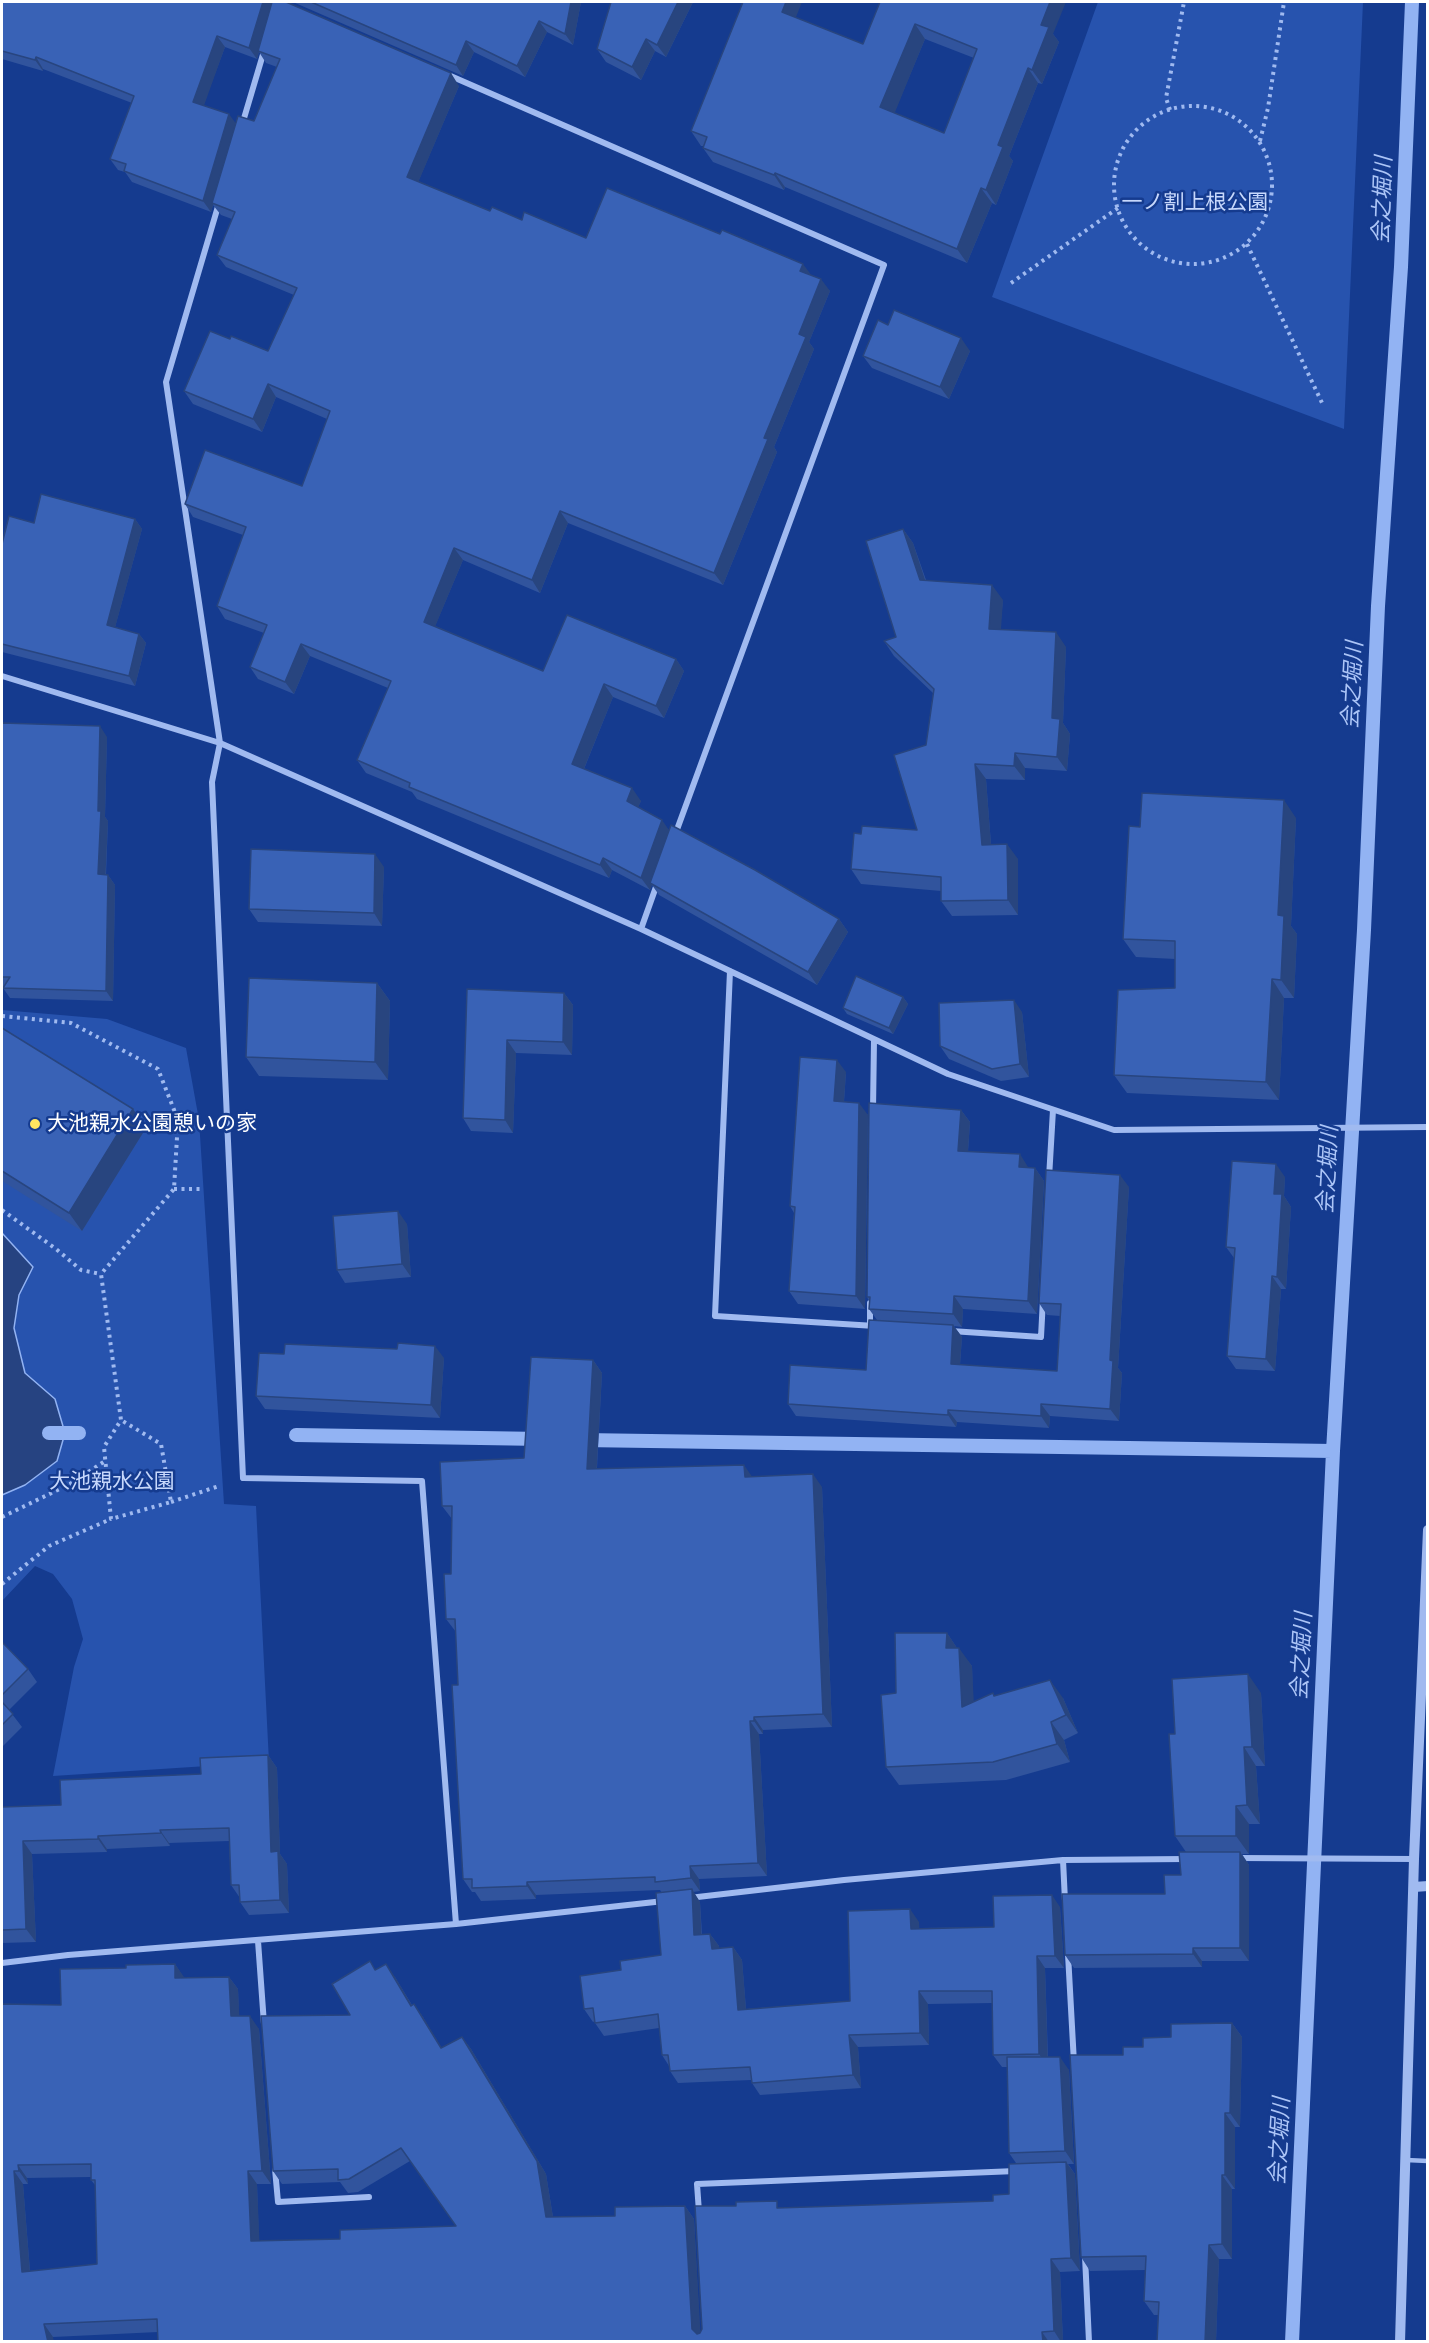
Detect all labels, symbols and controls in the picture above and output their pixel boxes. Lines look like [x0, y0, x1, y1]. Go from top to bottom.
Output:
water label: 会之堀川 [1368, 156, 1398, 244]
park label: 一ノ割上根公園 [1122, 190, 1268, 216]
water label: 会之堀川 [1338, 640, 1368, 730]
place label: 大池親水公園憩いの家 [47, 1111, 257, 1137]
marker: 大池親水公園憩いの家 [28, 1117, 42, 1131]
water label: 会之堀川 [1313, 1125, 1343, 1215]
park label: 大池親水公園 [49, 1469, 175, 1495]
water label: 会之堀川 [1287, 1611, 1317, 1701]
water label: 会之堀川 [1265, 2096, 1295, 2186]

